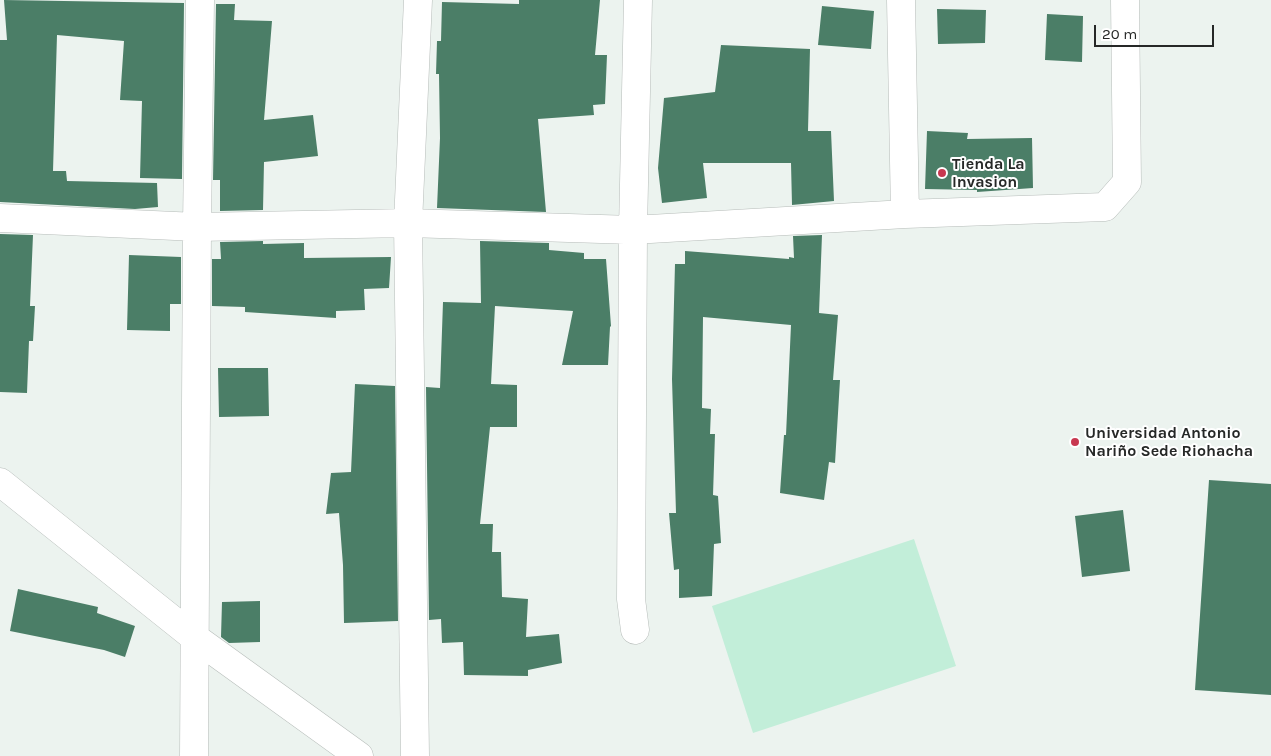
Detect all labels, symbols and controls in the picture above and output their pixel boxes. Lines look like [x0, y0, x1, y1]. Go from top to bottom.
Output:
scale bar [1096, 15, 1216, 47]
text: 20 m [1102, 25, 1137, 43]
place label: Tienda La Invasion [952, 154, 1025, 192]
marker: Tienda La Invasion [936, 167, 948, 179]
place label: Universidad Antonio Nariño Sede Riohacha [1085, 423, 1253, 461]
marker: Universidad Antonio Nariño Sede Riohacha [1069, 436, 1081, 448]

